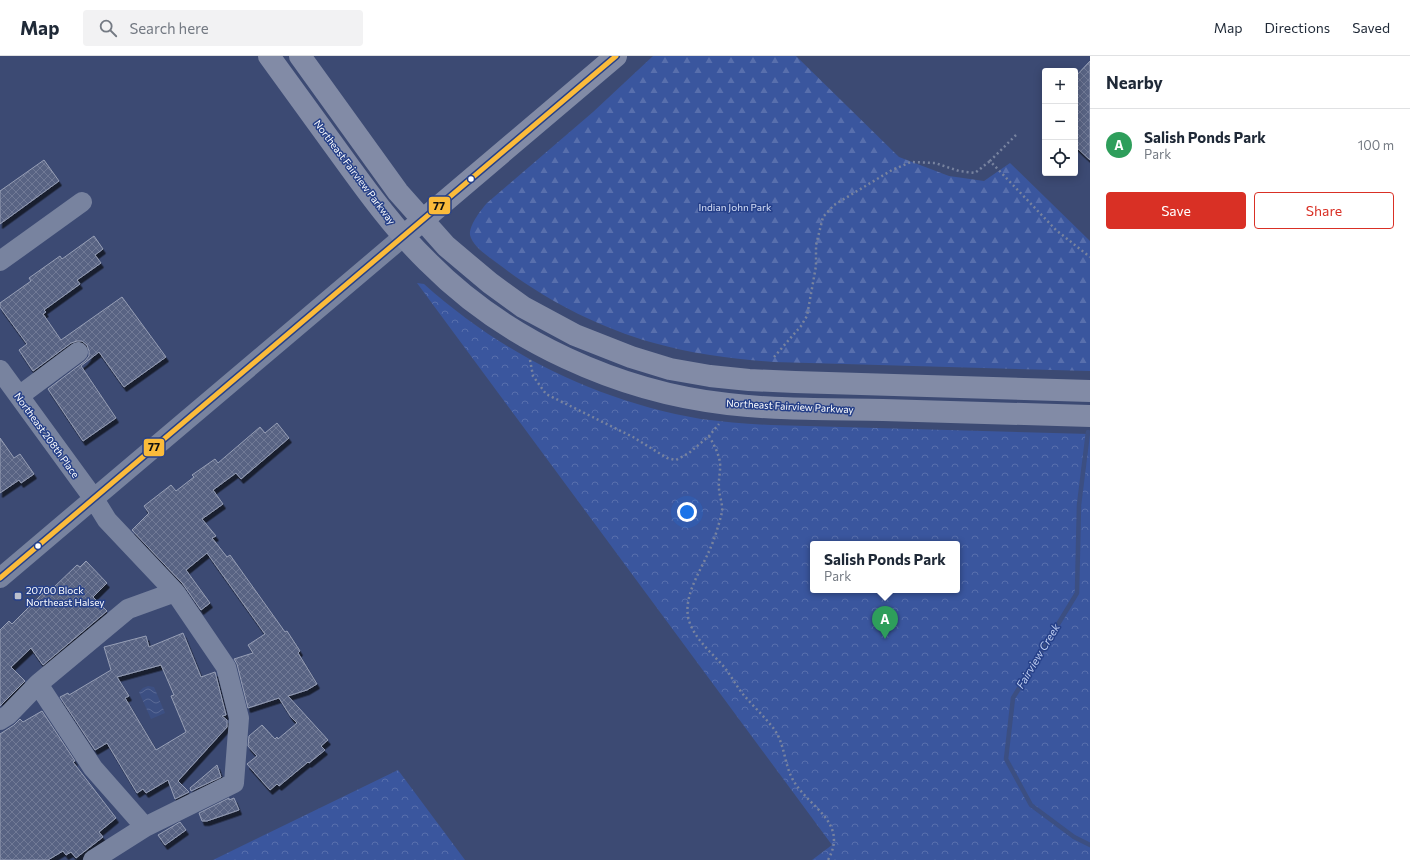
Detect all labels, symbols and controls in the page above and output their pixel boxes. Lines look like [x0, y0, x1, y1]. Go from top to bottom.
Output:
search box [83, 10, 363, 46]
text: Map [20, 16, 59, 39]
icon: search [97, 17, 119, 39]
text: Search here [129, 19, 209, 37]
text: Map [1214, 19, 1243, 36]
text: Directions [1265, 19, 1330, 36]
text: Saved [1352, 19, 1390, 36]
map controls [1042, 68, 1078, 176]
button: + [1042, 68, 1078, 104]
text: Nearby [1106, 72, 1163, 93]
button: − [1042, 104, 1078, 140]
street label: Northeast Fairview Parkway [312, 117, 398, 227]
text: Salish Ponds Park [1144, 128, 1266, 146]
text: A [1114, 137, 1124, 153]
text: 100 m [1358, 137, 1394, 153]
button: locate [1042, 140, 1078, 176]
text: Park [1144, 146, 1171, 162]
unlabelled marker [466, 174, 476, 184]
button: Save [1106, 192, 1246, 229]
button: Share [1254, 192, 1394, 229]
line badge: 77 [428, 196, 451, 215]
text: 77 [433, 199, 445, 212]
park label: Indian John Park [699, 201, 772, 213]
street label: Northeast 208th Place [12, 390, 82, 480]
street label: Northeast Fairview Parkway [726, 397, 854, 415]
line badge: 77 [143, 438, 165, 457]
text: 77 [148, 440, 160, 453]
your location [677, 502, 697, 522]
unlabelled marker [33, 541, 43, 551]
popup [810, 541, 960, 593]
text: Salish Ponds Park [824, 550, 946, 568]
text: Park [824, 568, 851, 584]
place label: 20700 Block Northeast Halsey [26, 584, 105, 608]
marker: 20700 Block Northeast Halsey [13, 591, 23, 601]
pin: A [872, 606, 898, 639]
water label: Fairview Creek [1013, 620, 1063, 691]

